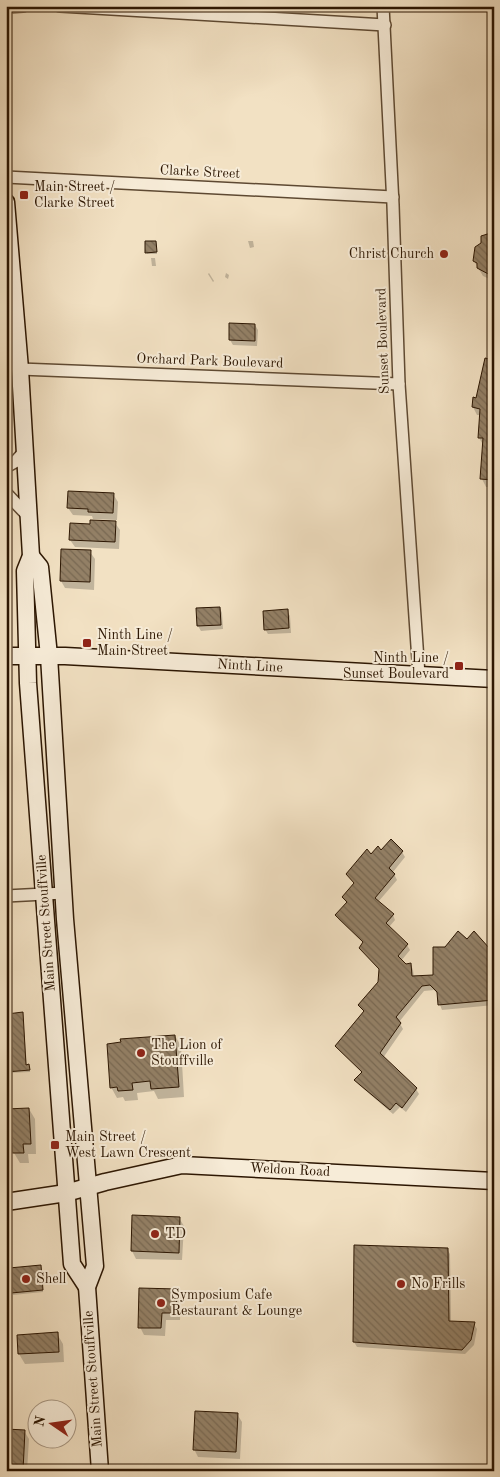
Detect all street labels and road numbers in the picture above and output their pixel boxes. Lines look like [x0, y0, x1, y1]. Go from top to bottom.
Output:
street label: Clarke Street [159, 163, 241, 181]
street label: Sunset Boulevard [374, 288, 392, 394]
street label: Orchard Park Boulevard [136, 351, 284, 371]
street label: Ninth Line [217, 657, 283, 675]
street label: Main Street Stouffville [34, 854, 58, 992]
street label: Weldon Road [249, 1161, 331, 1179]
street label: Main Street Stouffville [81, 1310, 105, 1448]

